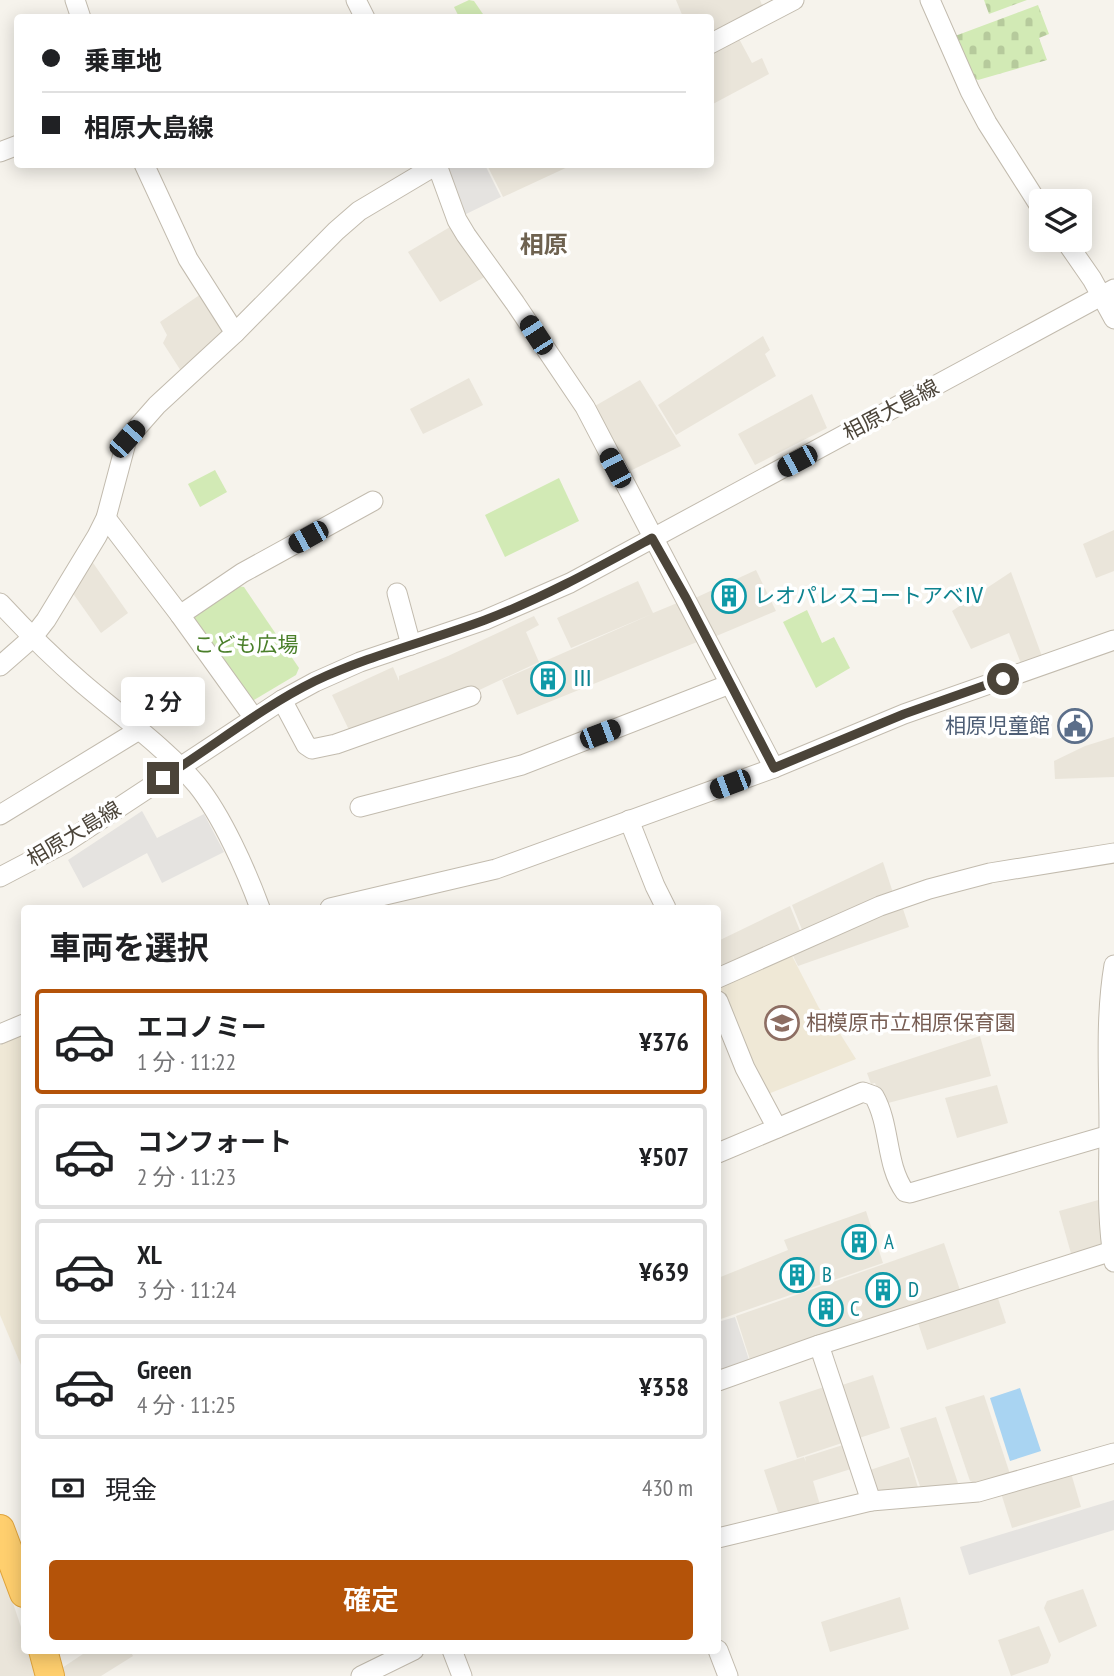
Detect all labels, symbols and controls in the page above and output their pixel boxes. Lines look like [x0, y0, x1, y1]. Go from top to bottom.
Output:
text: 乗車地 [84, 44, 162, 77]
text: 相原大島線 [84, 111, 214, 144]
map controls [1029, 189, 1092, 252]
button: layers [1029, 189, 1092, 252]
district label: 相原 [520, 229, 568, 260]
car [516, 312, 557, 358]
street label: 相原大島線 [838, 373, 943, 446]
car [106, 416, 149, 462]
car [774, 442, 821, 480]
car [596, 445, 635, 491]
car [285, 518, 332, 556]
building icon: レオパレスコートアベⅣ [710, 577, 748, 615]
place label: レオパレスコートアベⅣ [754, 582, 985, 609]
park label: こども広場 [194, 631, 299, 658]
building icon: Ⅲ [529, 660, 567, 698]
route start [987, 663, 1019, 695]
place label: Ⅲ [572, 665, 593, 692]
callout: 2 分 [121, 676, 205, 726]
text: 2 分 [144, 687, 182, 716]
public building icon: 相原児童館 [1056, 707, 1094, 745]
place label: 相原児童館 [945, 712, 1050, 739]
car [577, 717, 624, 751]
route end [147, 762, 179, 794]
car [707, 767, 754, 801]
street label: 相原大島線 [22, 795, 126, 872]
text: 車両を選択 [49, 926, 209, 968]
school or university icon: 相模原市立相原保育園 [763, 1004, 801, 1042]
place label: 相模原市立相原保育園 [806, 1009, 1016, 1036]
icon: car [53, 1010, 116, 1073]
text: エコノミー [137, 1010, 267, 1043]
text: ¥376 [639, 1025, 689, 1058]
text: 1 分 · 11:22 [137, 1047, 236, 1076]
icon: car [53, 1125, 116, 1188]
text: コンフォート [137, 1125, 292, 1158]
text: ¥507 [639, 1140, 689, 1173]
text: 2 分 · 11:23 [137, 1162, 236, 1191]
building icon: A [840, 1223, 878, 1261]
place label: A [884, 1228, 894, 1255]
text: XL [137, 1238, 162, 1271]
icon: car [53, 1240, 116, 1303]
text: ¥639 [639, 1255, 689, 1288]
building icon: B [778, 1256, 816, 1294]
place label: B [822, 1261, 832, 1288]
building icon: D [864, 1271, 902, 1309]
text: 3 分 · 11:24 [137, 1275, 236, 1304]
place label: D [908, 1276, 919, 1303]
building icon: C [807, 1290, 845, 1328]
place label: C [850, 1295, 860, 1322]
text: Green [137, 1353, 192, 1386]
icon: car [53, 1355, 116, 1418]
text: ¥358 [639, 1370, 689, 1403]
text: 4 分 · 11:25 [137, 1390, 236, 1419]
icon: cash [49, 1469, 87, 1507]
text: 現金 [105, 1473, 157, 1506]
text: 430 m [642, 1473, 693, 1502]
button: 確定 [49, 1560, 693, 1640]

